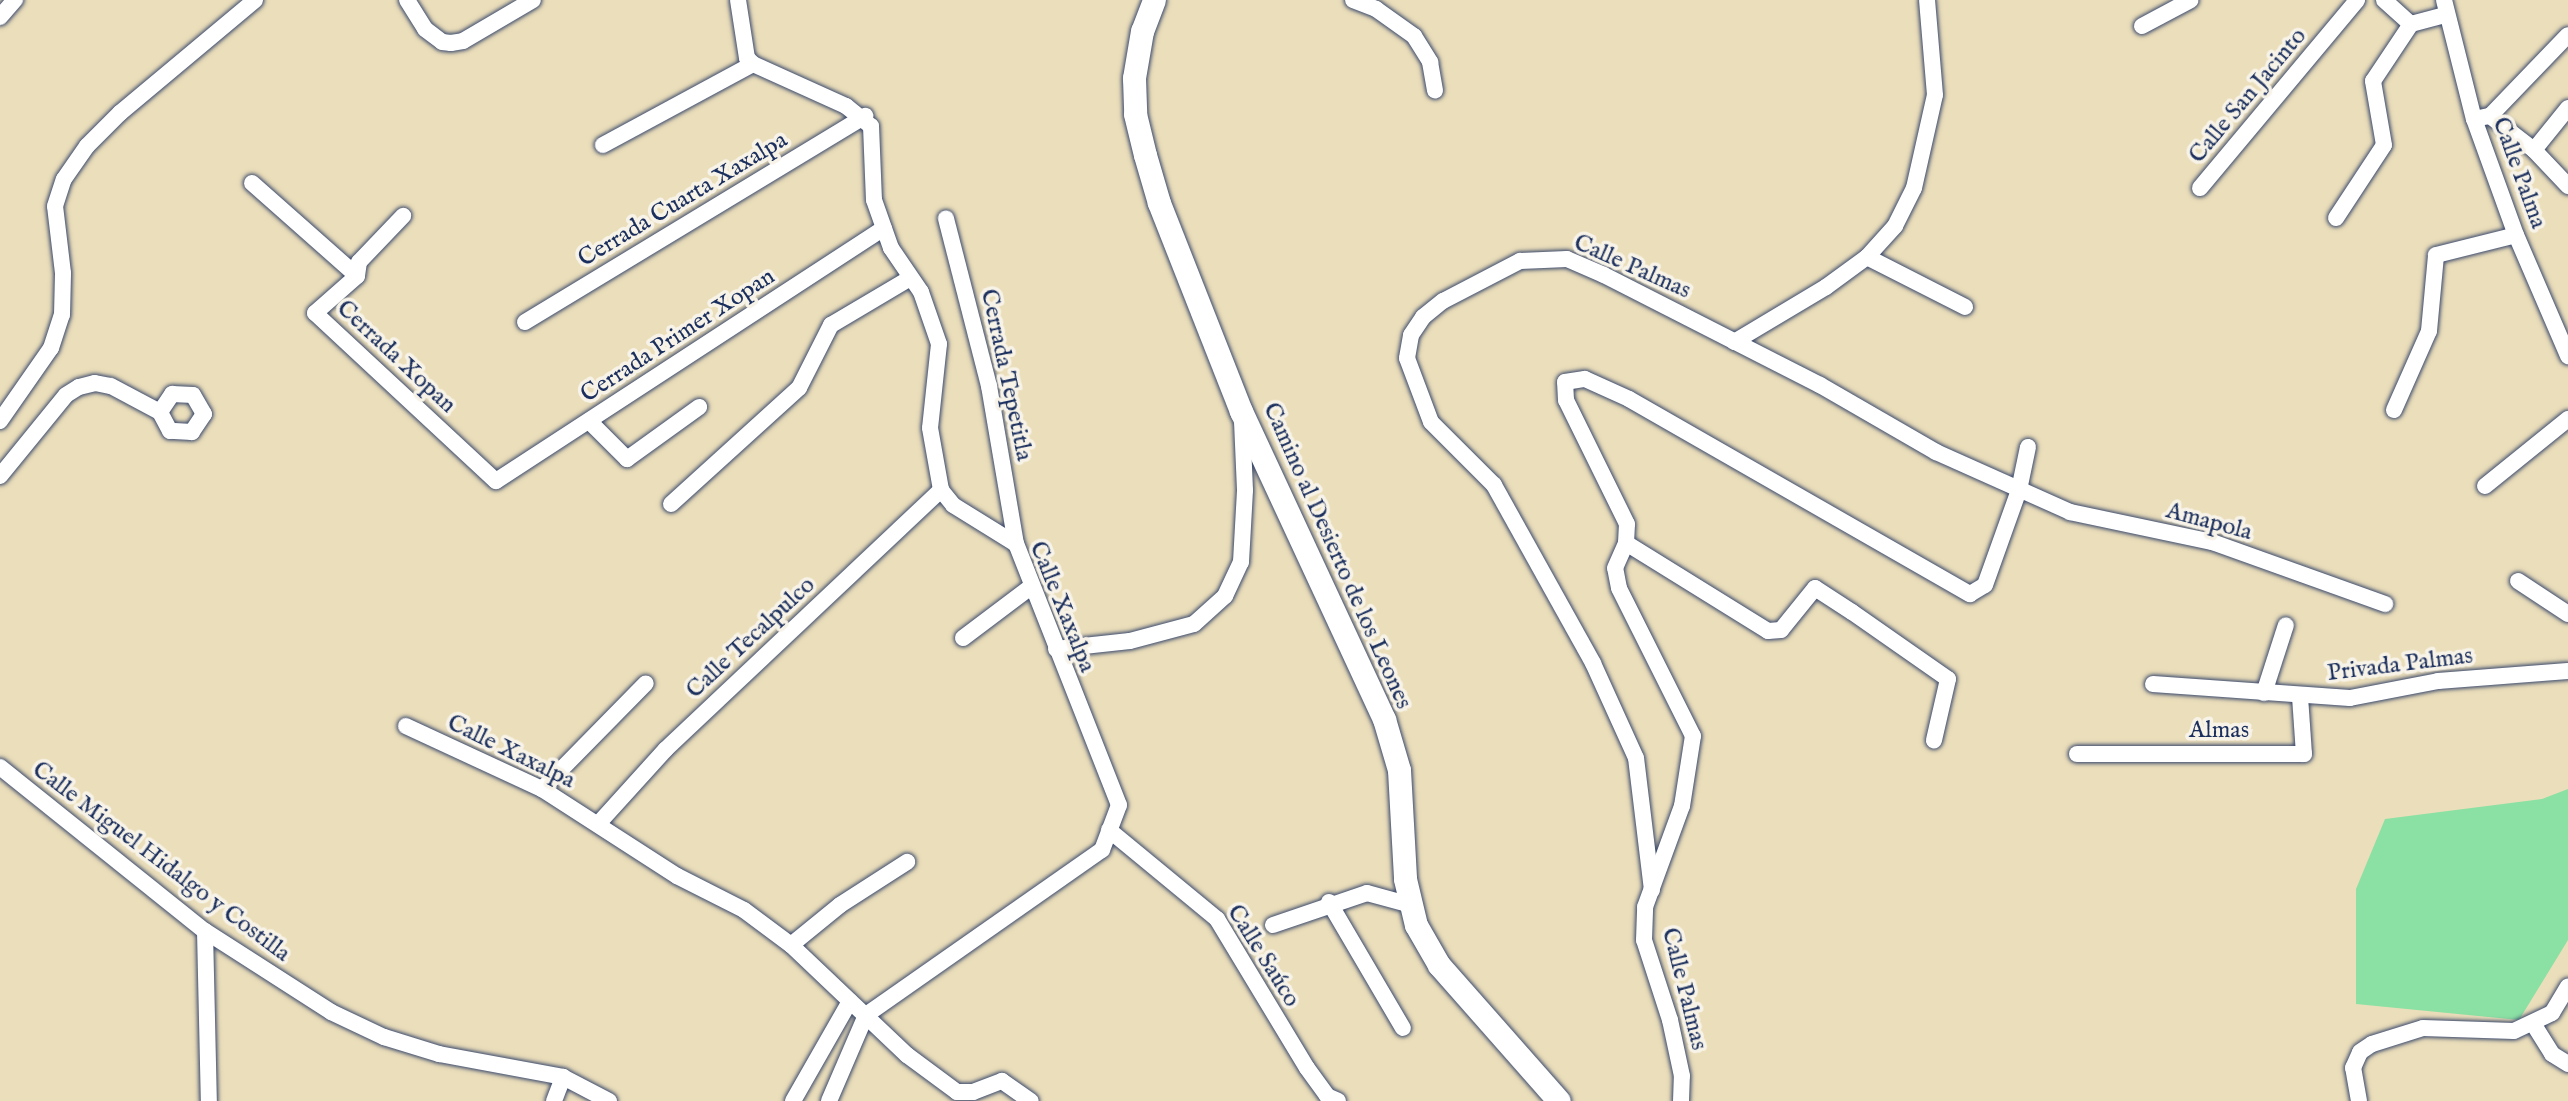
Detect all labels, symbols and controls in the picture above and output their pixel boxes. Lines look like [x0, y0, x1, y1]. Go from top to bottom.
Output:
street label: Calle San Jacinto [2183, 23, 2313, 169]
street label: Calle Palma [2486, 113, 2552, 233]
street label: Cerrada Cuarta Xaxalpa [573, 126, 793, 274]
street label: Calle Palmas [1569, 228, 1695, 306]
street label: Cerrada Primer Xopan [576, 263, 780, 409]
street label: Cerrada Tepetitla [974, 287, 1038, 463]
street label: Cerrada Xopan [330, 294, 462, 420]
street label: Camino al Desierto de los Leones [1256, 398, 1418, 714]
street label: Amapola [2163, 497, 2255, 547]
street label: Calle Xaxalpa [1023, 537, 1101, 677]
street label: Calle Tecalpulco [681, 571, 821, 705]
street label: Privada Palmas [2326, 642, 2474, 688]
street label: Calle Xaxalpa [442, 709, 580, 795]
street label: Almas [2189, 717, 2249, 745]
street label: Calle Miguel Hidalgo y Costilla [26, 756, 296, 968]
street label: Calle Saúco [1220, 900, 1306, 1012]
street label: Calle Palmas [1655, 925, 1713, 1053]

